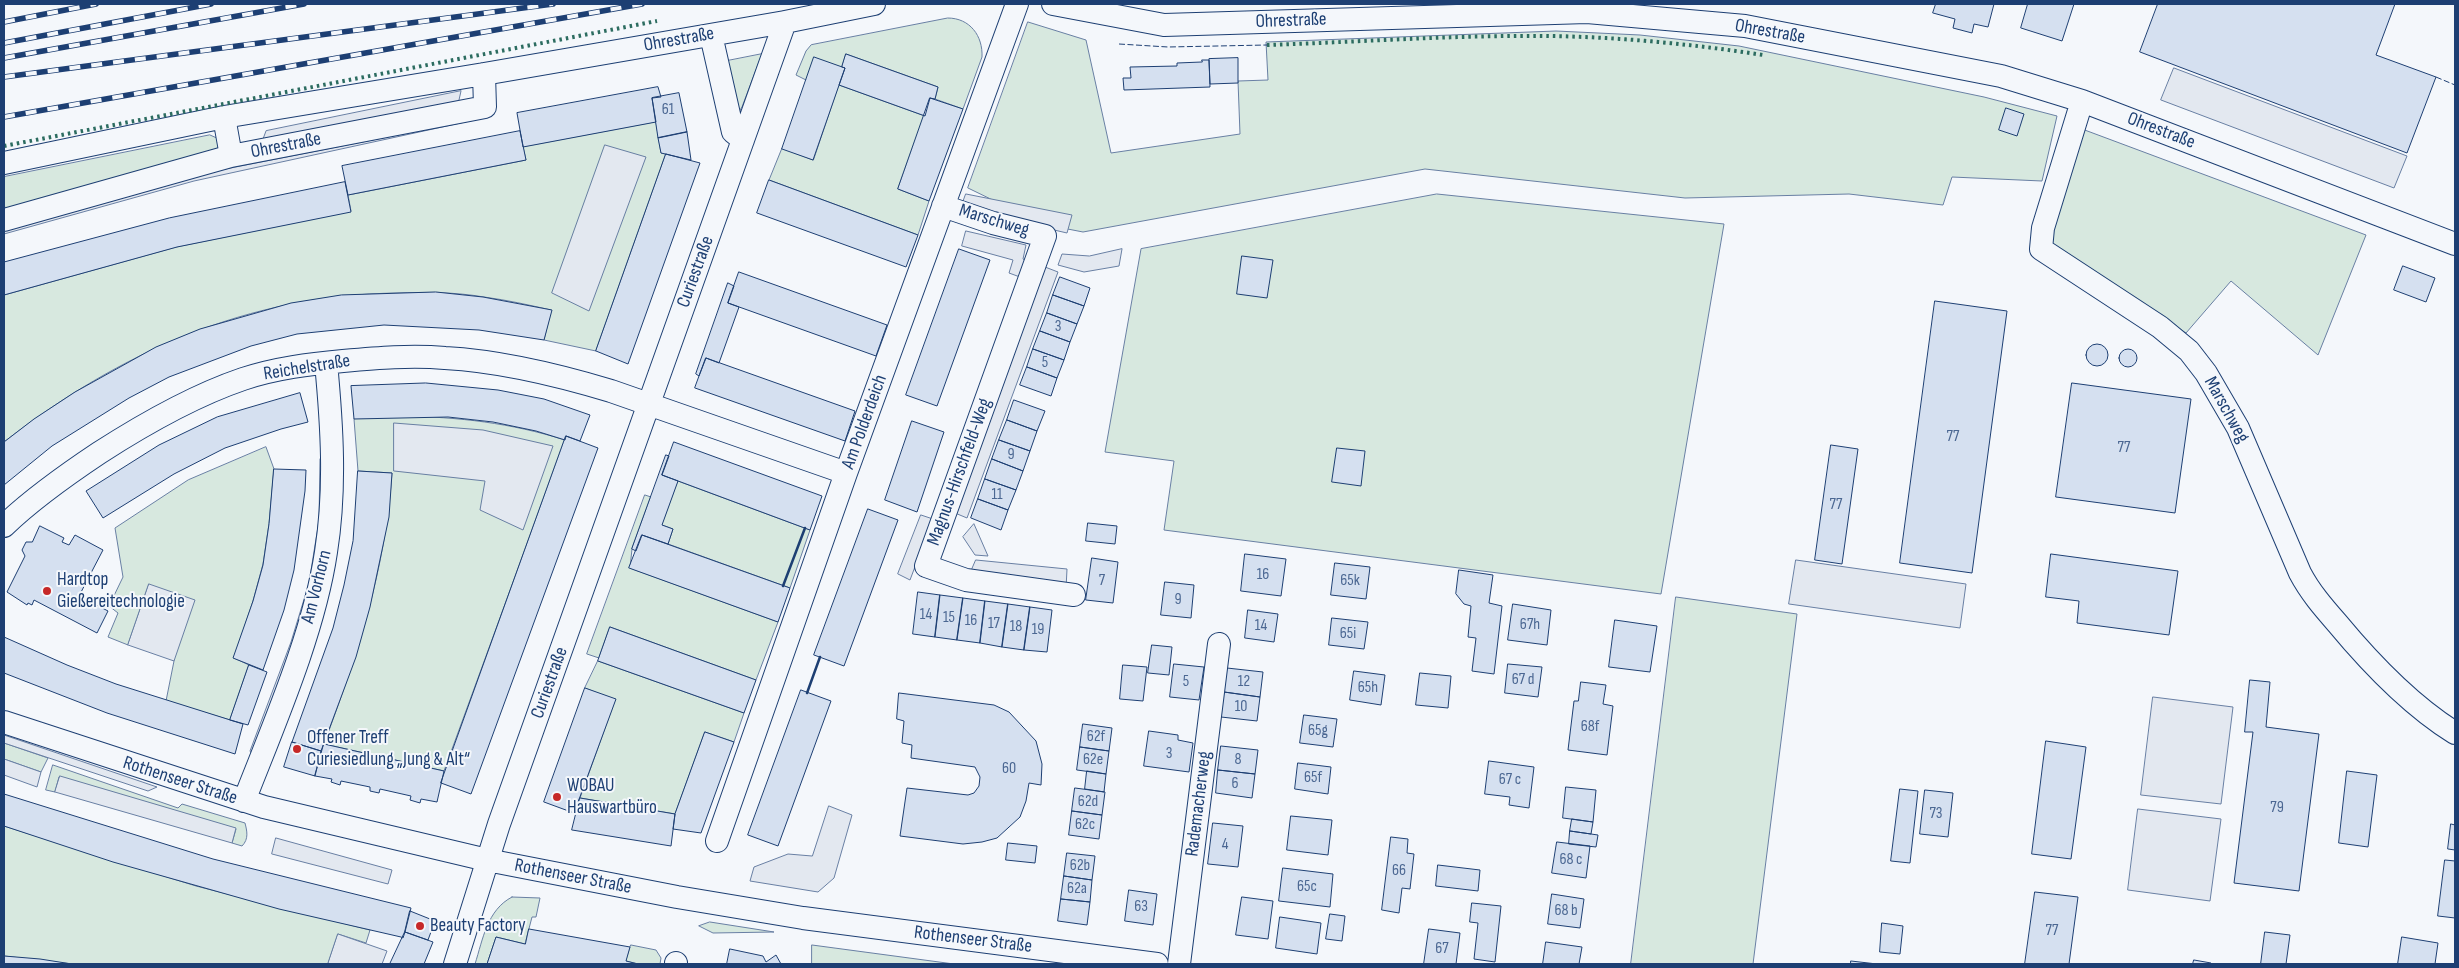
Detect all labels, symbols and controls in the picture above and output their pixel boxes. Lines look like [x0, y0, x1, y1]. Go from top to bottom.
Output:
street label: Ohrestraße [1255, 8, 1327, 34]
street label: Ohrestraße [1733, 15, 1807, 49]
street label: Ohrestraße [642, 23, 716, 57]
house number: 61 [662, 100, 674, 120]
street label: Ohrestraße [2124, 108, 2198, 154]
street label: Ohrestraße [249, 128, 323, 164]
street label: Marschweg [956, 200, 1032, 242]
street label: Curiestraße [673, 233, 719, 311]
house number: 3 [1055, 317, 1061, 337]
street label: Reichelstraße [262, 350, 352, 386]
house number: 5 [1042, 353, 1048, 373]
street label: Am Polderdeich [837, 372, 893, 472]
street label: Marschweg [2199, 373, 2253, 447]
street label: Magnus-Hirschfeld-Weg [923, 395, 997, 549]
house number: 77 [1947, 427, 1959, 447]
house number: 77 [2118, 438, 2130, 458]
house number: 9 [1007, 445, 1015, 465]
house number: 11 [991, 485, 1003, 505]
house number: 77 [1830, 495, 1842, 515]
street label: Am Vorhorn [297, 548, 337, 626]
house number: 16 [1257, 565, 1269, 585]
place label: Hardtop Gießereitechnologie [57, 569, 185, 613]
house number: 7 [1099, 571, 1105, 591]
house number: 65k [1340, 571, 1360, 591]
marker: Hardtop Gießereitechnologie [41, 585, 53, 597]
house number: 9 [1174, 590, 1182, 610]
house number: 14 [920, 605, 932, 625]
house number: 15 [943, 608, 955, 628]
house number: 16 [965, 611, 977, 631]
house number: 17 [988, 614, 1000, 634]
house number: 67h [1520, 615, 1540, 635]
house number: 14 [1255, 616, 1267, 636]
house number: 18 [1010, 617, 1022, 637]
house number: 19 [1032, 620, 1044, 640]
house number: 65i [1340, 624, 1356, 644]
street label: Curiestraße [527, 644, 573, 722]
house number: 67 d [1512, 670, 1534, 690]
house number: 5 [1183, 672, 1189, 692]
house number: 12 [1238, 672, 1250, 692]
house number: 65h [1358, 678, 1378, 698]
house number: 10 [1235, 697, 1247, 717]
house number: 68f [1581, 717, 1599, 737]
house number: 65g [1308, 721, 1328, 741]
place label: Offener Treff Curiesiedlung „Jung & Alt“ [307, 727, 470, 771]
house number: 62f [1087, 727, 1105, 747]
marker: Offener Treff Curiesiedlung „Jung & Alt“ [291, 743, 303, 755]
house number: 3 [1166, 744, 1172, 764]
house number: 62e [1083, 750, 1103, 770]
street label: Rademacherweg [1181, 750, 1217, 858]
house number: 8 [1234, 750, 1242, 770]
street label: Rothenseer Straße [120, 752, 240, 810]
house number: 60 [1002, 759, 1016, 779]
house number: 65f [1304, 768, 1322, 788]
house number: 67 c [1499, 770, 1521, 790]
house number: 6 [1231, 774, 1239, 794]
place label: WOBAU Hauswartbüro [567, 775, 657, 819]
marker: WOBAU Hauswartbüro [551, 791, 563, 803]
house number: 62d [1078, 792, 1098, 812]
house number: 79 [2270, 798, 2284, 818]
house number: 73 [1929, 804, 1943, 824]
house number: 62c [1075, 815, 1095, 835]
house number: 4 [1222, 835, 1228, 855]
house number: 68 c [1560, 850, 1582, 870]
street label: Rothenseer Straße [513, 854, 633, 900]
house number: 62b [1070, 856, 1090, 876]
house number: 66 [1392, 861, 1406, 881]
house number: 65c [1297, 877, 1317, 897]
house number: 62a [1067, 879, 1087, 899]
house number: 63 [1134, 897, 1148, 917]
house number: 68 b [1554, 901, 1578, 921]
place label: Beauty Factory [430, 915, 526, 937]
marker: Beauty Factory [414, 920, 426, 932]
street label: Rothenseer Straße [913, 921, 1033, 959]
house number: 77 [2046, 921, 2058, 941]
house number: 67 [1435, 939, 1449, 959]

